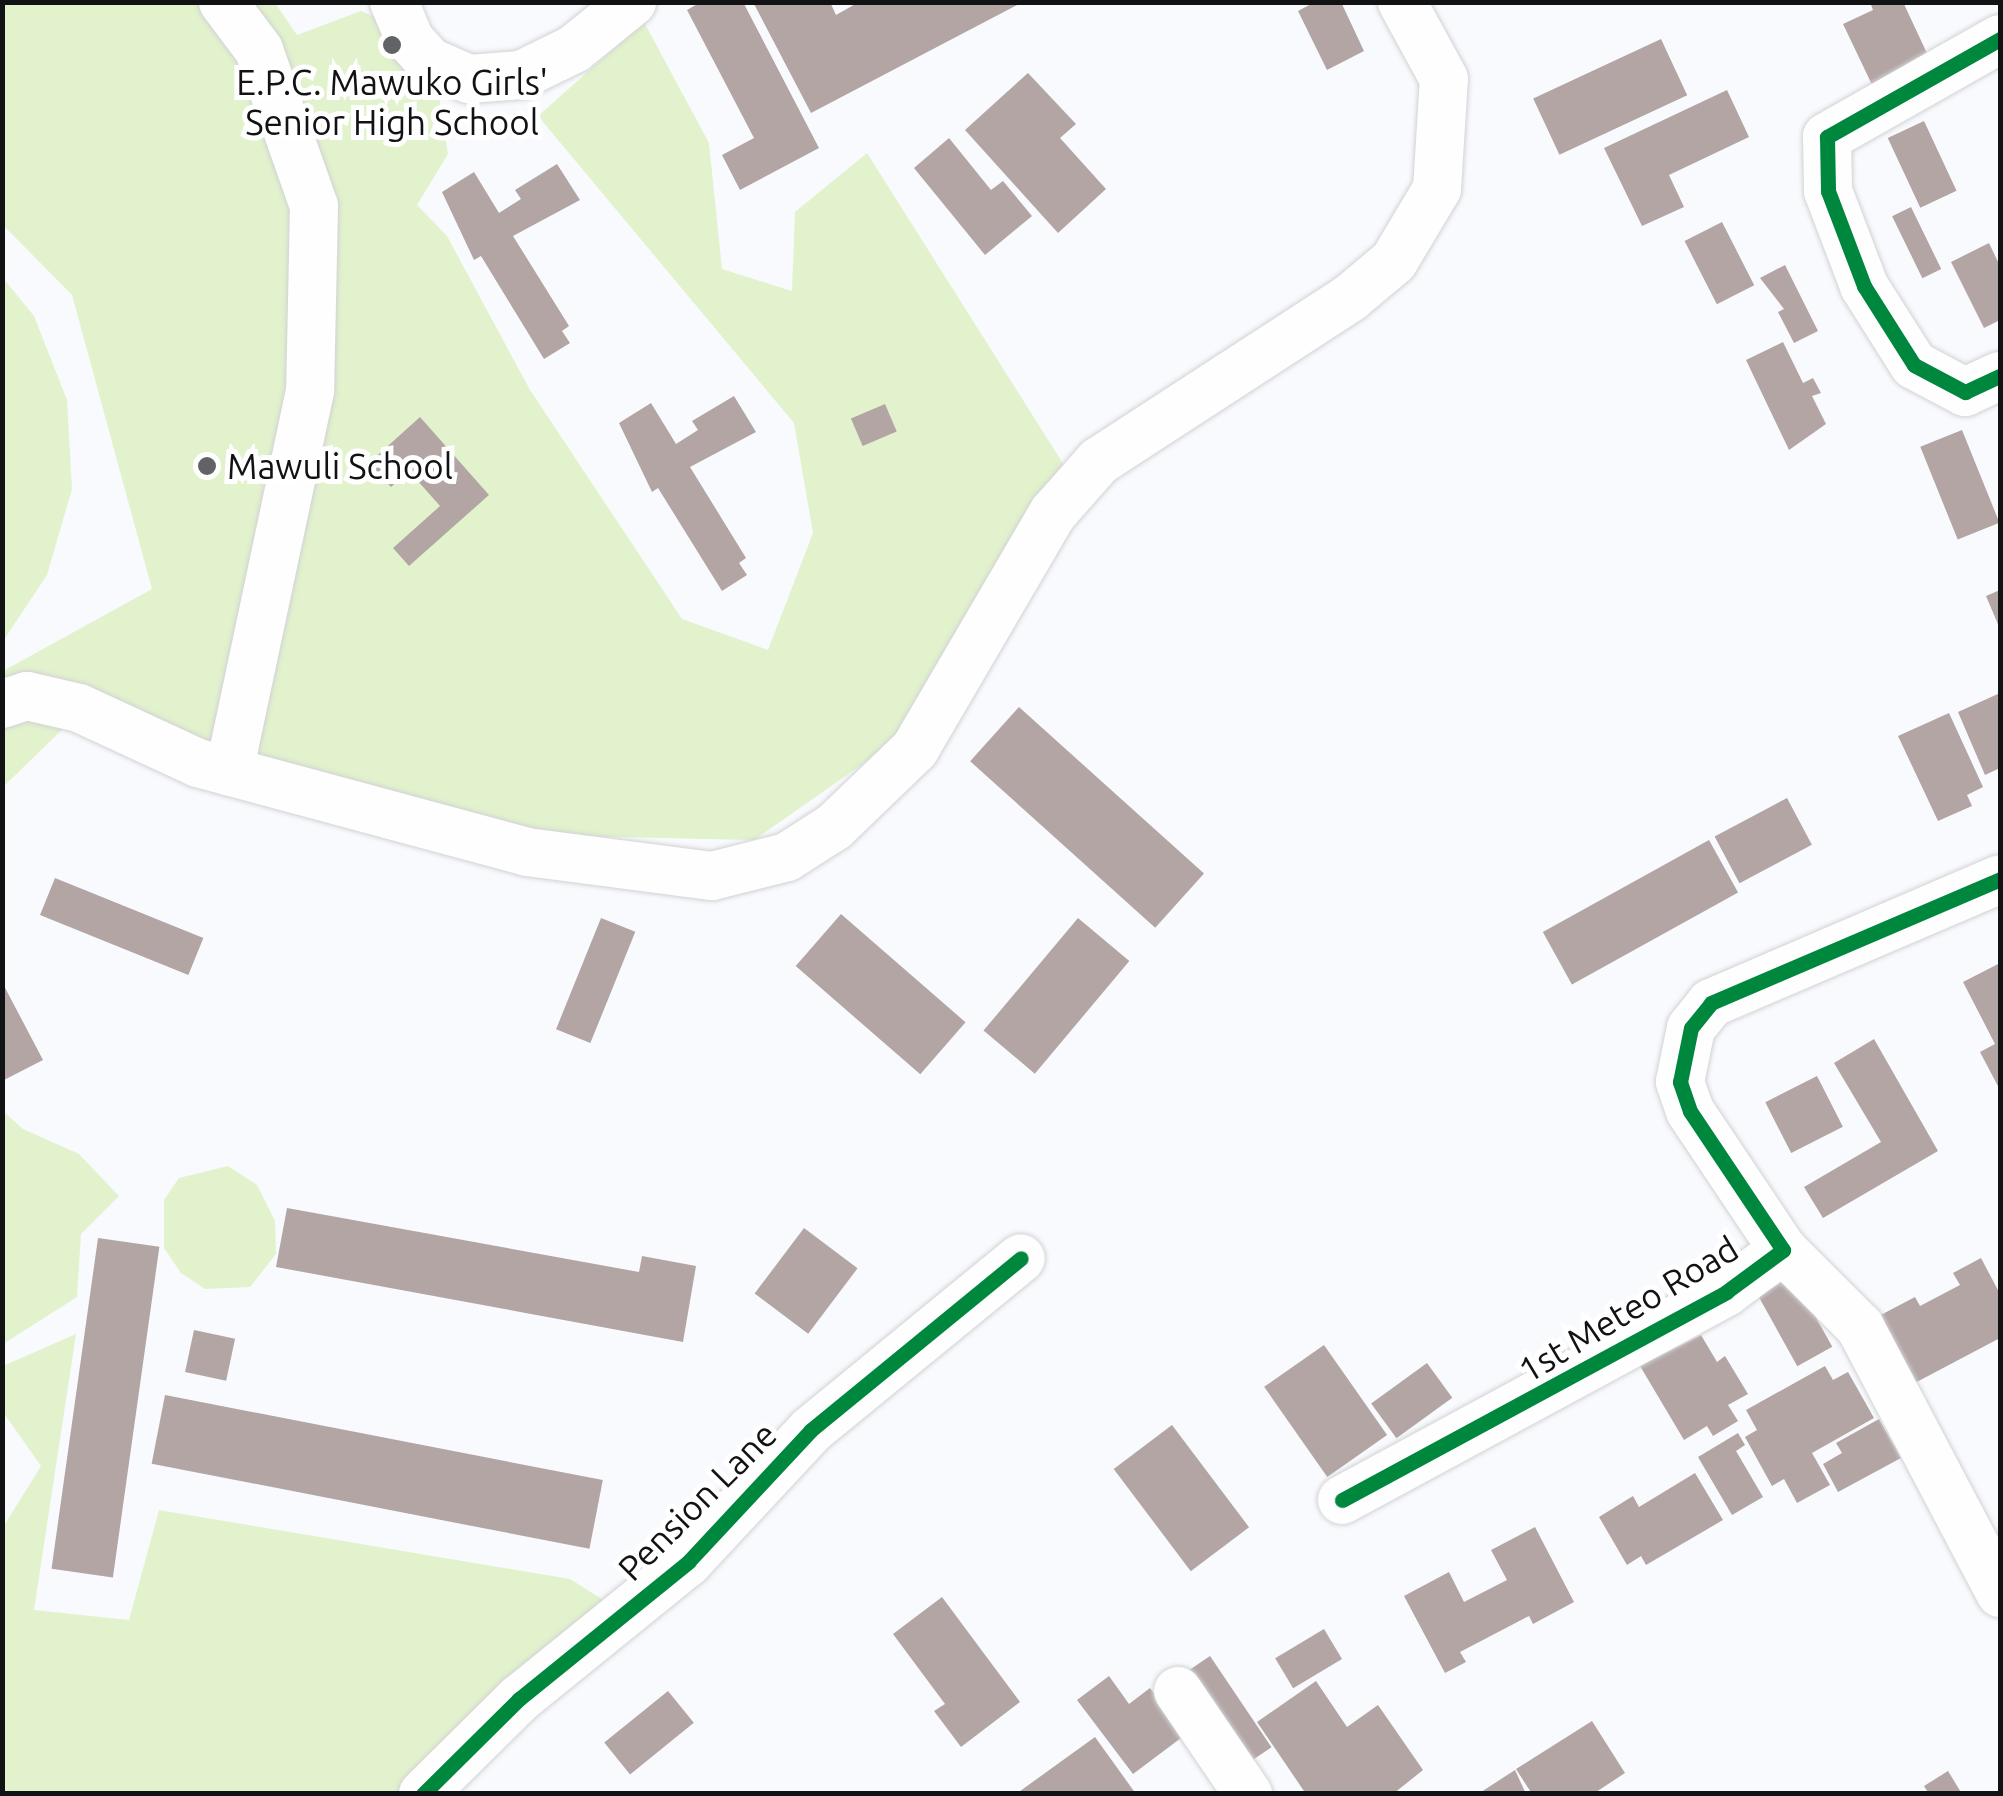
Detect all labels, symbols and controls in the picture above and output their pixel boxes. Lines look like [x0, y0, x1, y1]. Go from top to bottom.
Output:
marker: E.P.C. Mawuko Girls' Senior High School [381, 34, 403, 56]
place label: E.P.C. Mawuko Girls' Senior High School [236, 61, 548, 143]
place label: Mawuli School [227, 445, 453, 487]
marker: Mawuli School [196, 455, 218, 477]
street label: 1st Meteo Road [1511, 1227, 1745, 1391]
street label: Pension Lane [609, 1413, 785, 1589]

